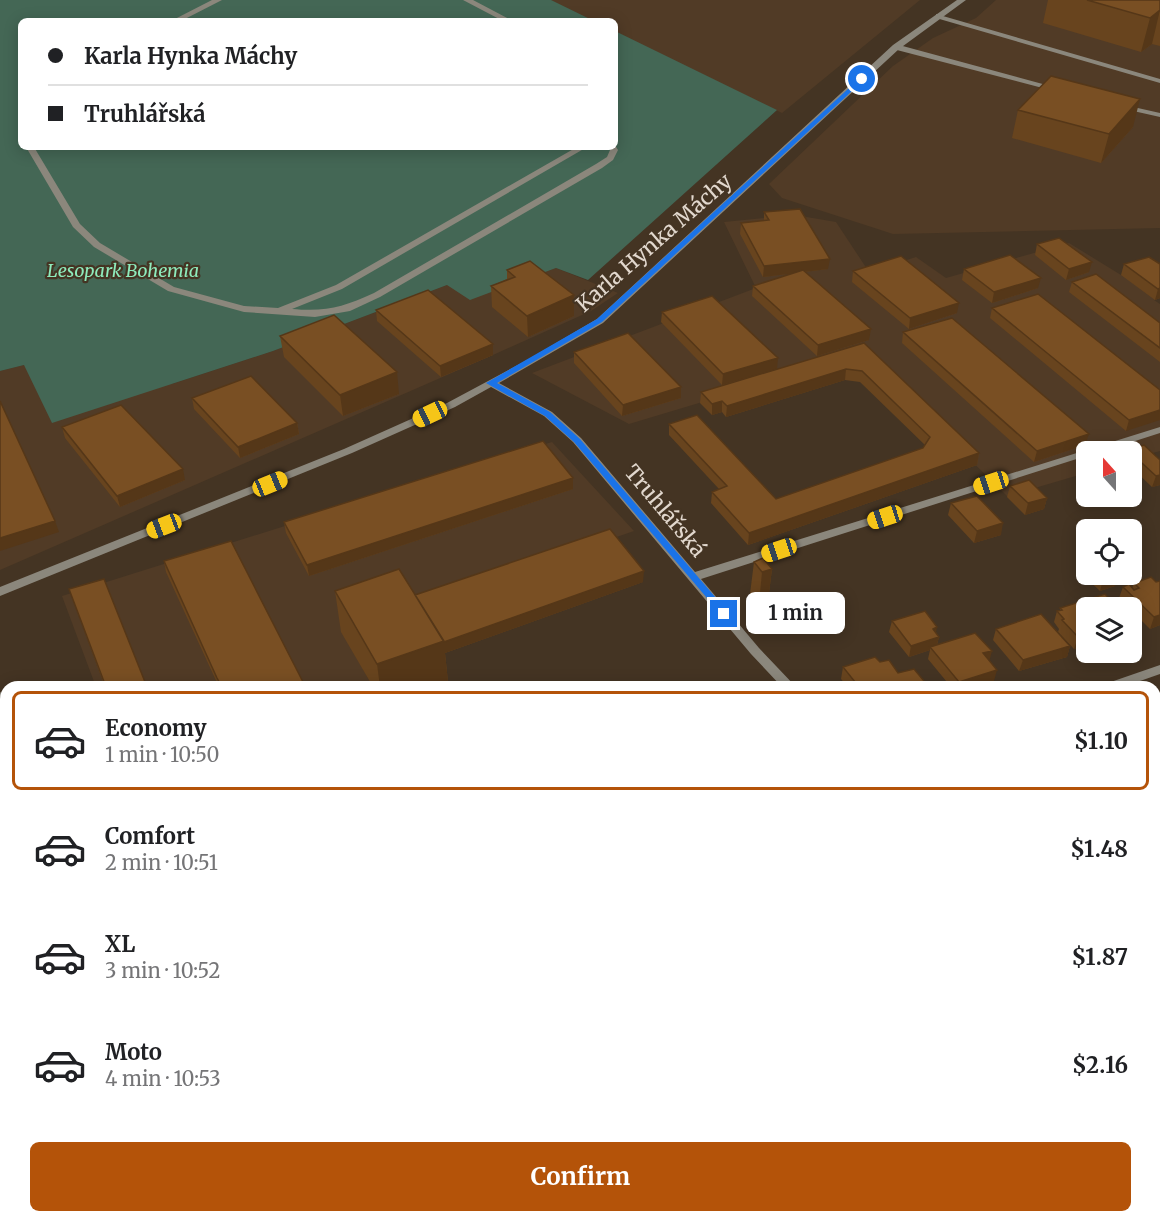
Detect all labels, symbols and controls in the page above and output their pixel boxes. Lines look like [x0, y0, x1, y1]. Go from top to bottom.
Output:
text: Karla Hynka Máchy [84, 42, 297, 70]
route start [848, 65, 875, 92]
text: Truhlářská [84, 100, 206, 128]
street label: Karla Hynka Máchy [570, 167, 738, 318]
park label: Lesopark Bohemia [47, 259, 199, 282]
car [410, 398, 450, 430]
north arrow [1076, 441, 1142, 507]
map controls [1076, 441, 1142, 663]
street label: Truhlářská [619, 459, 712, 562]
car [250, 469, 290, 499]
car [971, 469, 1011, 497]
car [865, 503, 905, 531]
car [144, 511, 184, 541]
button: locate [1076, 519, 1142, 585]
car [759, 536, 799, 564]
callout: 1 min [745, 593, 844, 635]
button: layers [1076, 597, 1142, 663]
route end [710, 600, 737, 627]
text: 1 min [768, 600, 823, 625]
icon: car [33, 714, 87, 768]
text: Economy [105, 714, 206, 742]
text: $1.10 [1074, 727, 1128, 755]
text: 1 min · 10:50 [105, 742, 219, 767]
icon: car [33, 822, 87, 876]
text: Comfort [105, 822, 195, 850]
text: $1.48 [1070, 835, 1128, 863]
text: 2 min · 10:51 [105, 850, 218, 875]
icon: car [33, 930, 87, 984]
text: XL [105, 930, 135, 958]
text: $1.87 [1071, 943, 1128, 971]
text: 3 min · 10:52 [105, 958, 220, 983]
icon: car [33, 1038, 87, 1092]
text: Moto [105, 1038, 162, 1066]
text: $2.16 [1072, 1051, 1128, 1079]
text: 4 min · 10:53 [105, 1066, 221, 1091]
button: Confirm [30, 1142, 1131, 1211]

